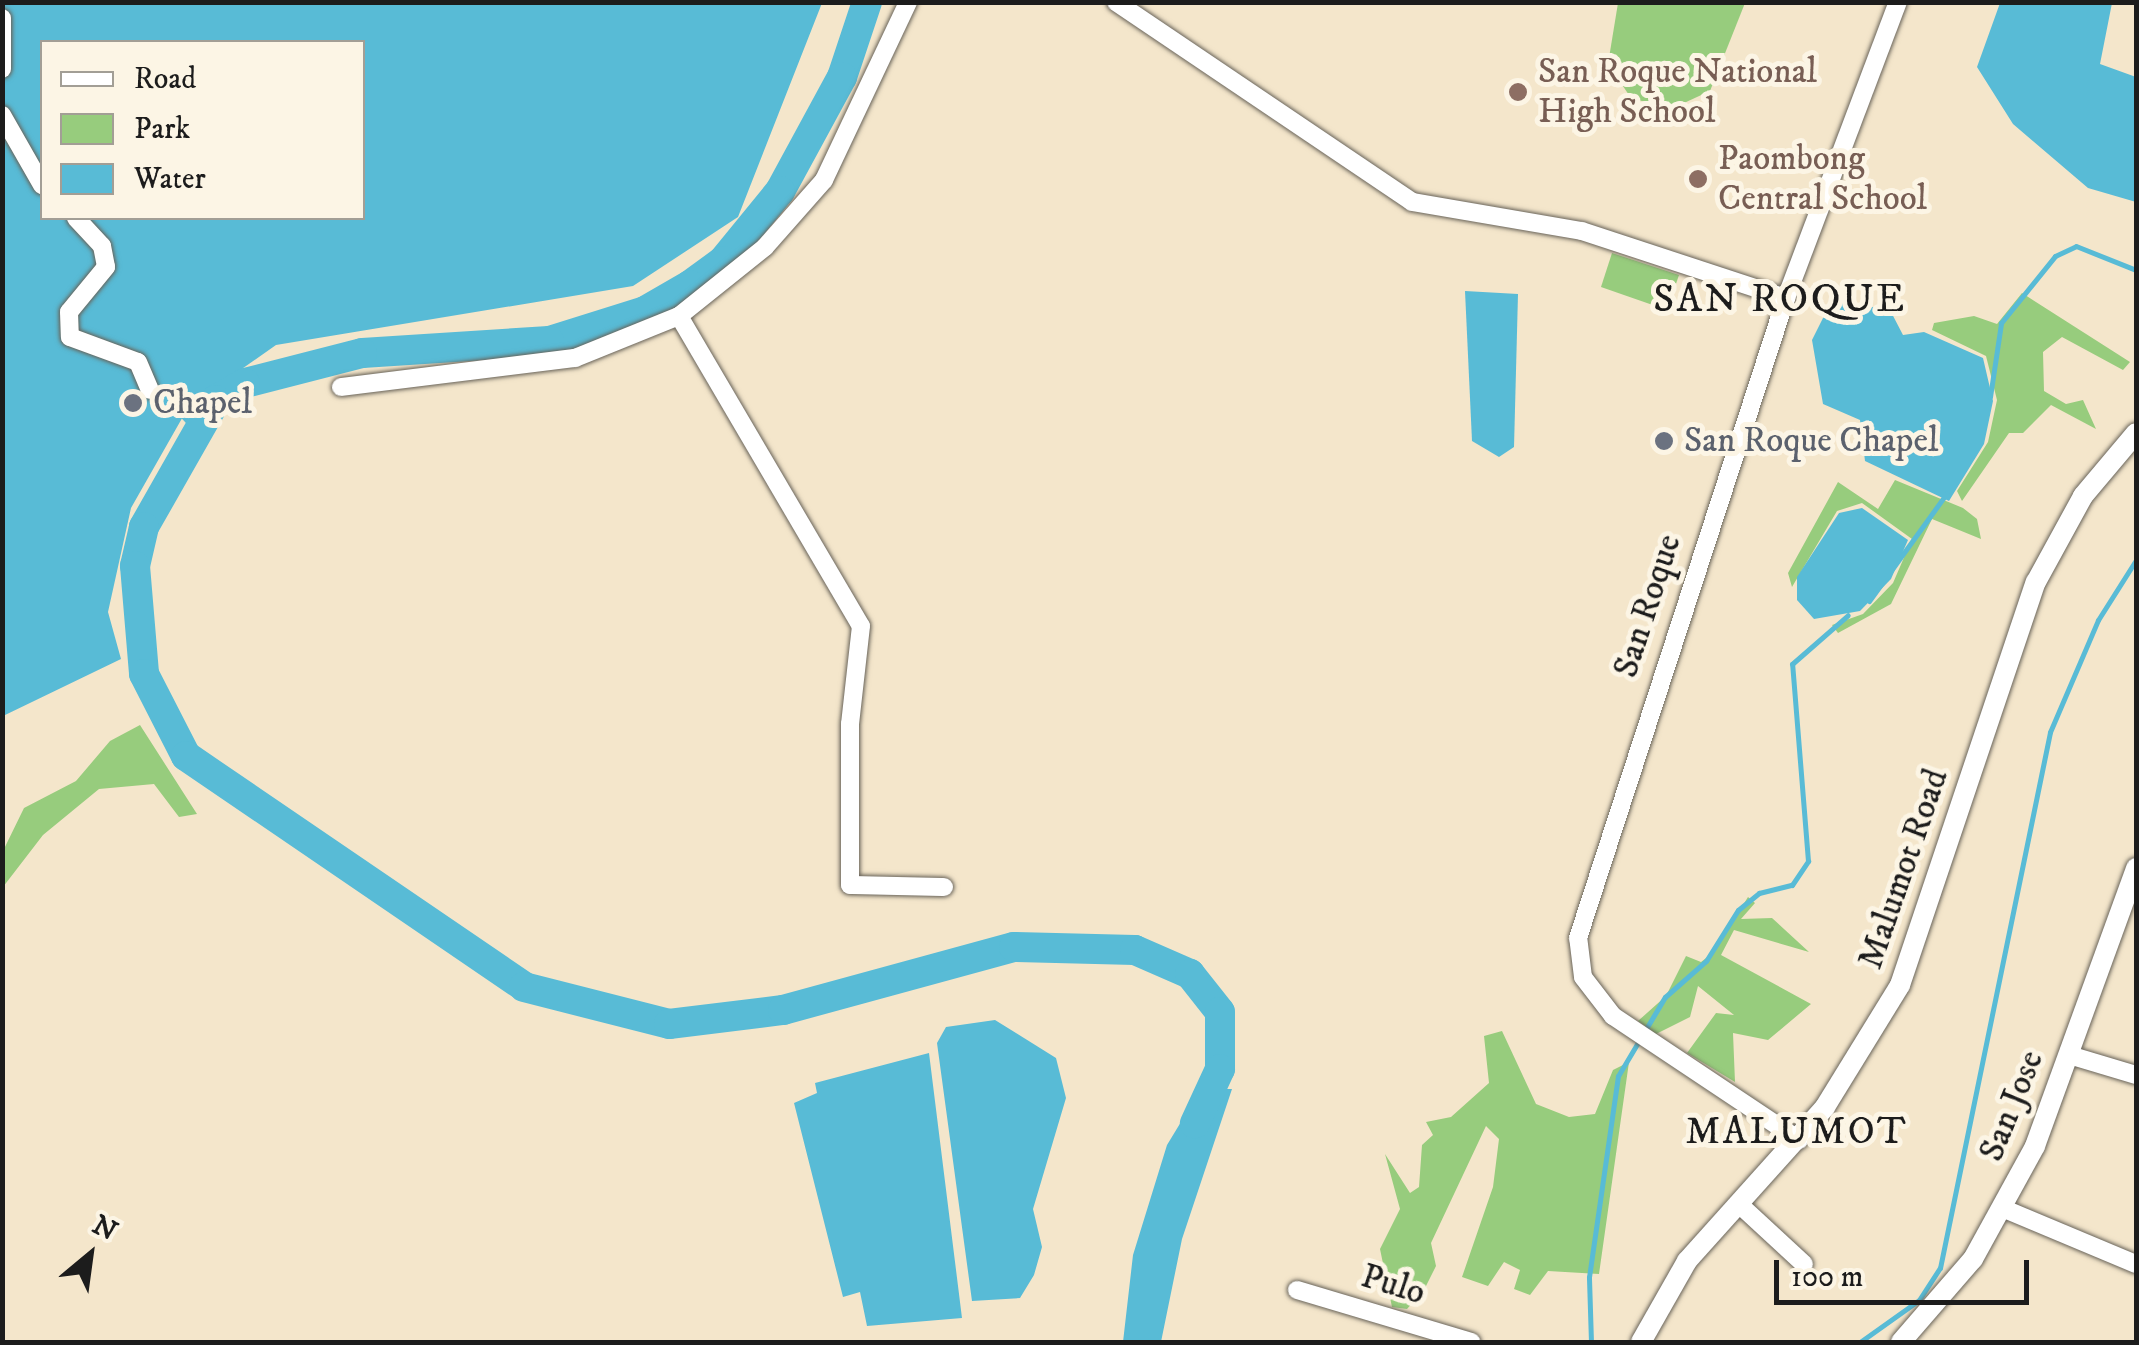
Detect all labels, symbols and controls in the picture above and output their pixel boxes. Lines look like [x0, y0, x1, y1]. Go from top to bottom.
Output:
legend [40, 40, 365, 220]
place label: San Roque National High School [1538, 51, 1817, 133]
text: Road [134, 61, 196, 98]
marker: San Roque National High School [1507, 81, 1529, 103]
text: Park [134, 111, 190, 148]
place label: Paombong Central School [1718, 138, 1927, 220]
text: Water [134, 161, 206, 198]
marker: Paombong Central School [1687, 168, 1709, 190]
district label: SAN ROQUE [1653, 276, 1907, 324]
place label: Chapel [153, 382, 252, 424]
marker: Chapel [122, 392, 144, 414]
place label: San Roque Chapel [1684, 420, 1938, 462]
marker: San Roque Chapel [1653, 430, 1675, 452]
street label: San Roque [1605, 529, 1691, 683]
street label: Malumot Road [1850, 764, 1958, 974]
street label: San Jose [1971, 1045, 2053, 1167]
district label: MALUMOT [1686, 1110, 1908, 1156]
north arrow [40, 1205, 140, 1305]
text: N [86, 1207, 123, 1249]
scale bar [1779, 1240, 2034, 1302]
street label: Pulo [1356, 1255, 1430, 1315]
text: 100 m [1791, 1259, 1863, 1296]

